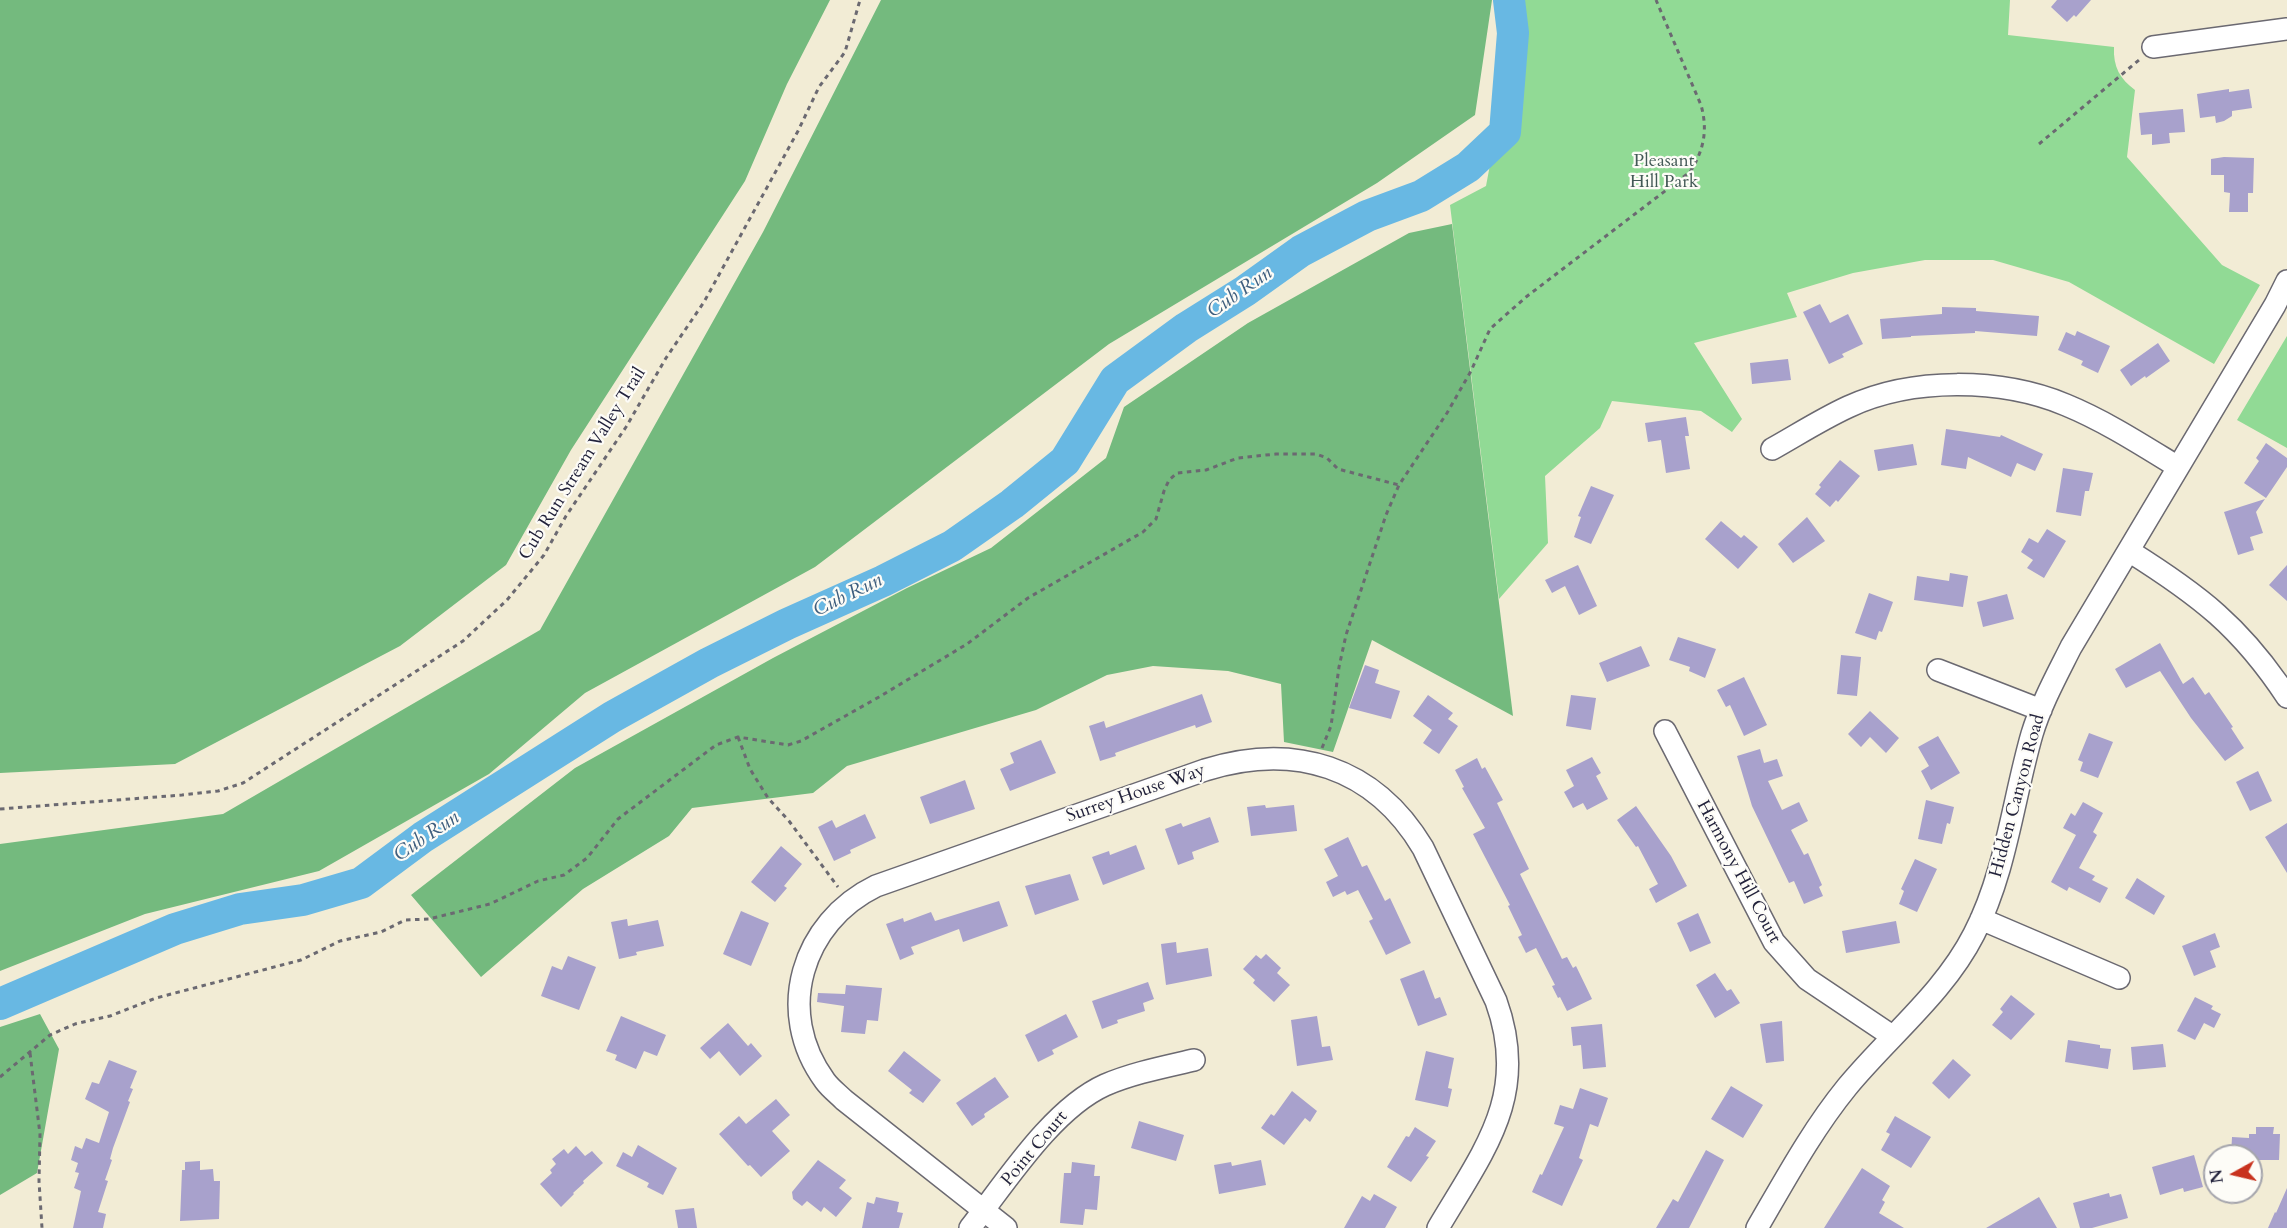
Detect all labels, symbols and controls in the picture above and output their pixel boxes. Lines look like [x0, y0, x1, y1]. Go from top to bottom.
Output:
park label: Pleasant Hill Park [1630, 151, 1698, 194]
water label: Cub Run [1203, 262, 1277, 324]
street label: Cub Run Stream Valley Trail [515, 364, 651, 564]
water label: Cub Run [810, 569, 886, 623]
street label: Hidden Canyon Road [1986, 712, 2050, 880]
street label: Surrey House Way [1064, 760, 1208, 828]
street label: Harmony Hill Court [1691, 797, 1785, 947]
water label: Cub Run [390, 806, 464, 868]
street label: Point Court [997, 1107, 1073, 1191]
north arrow [2203, 1144, 2263, 1204]
text: N [2205, 1168, 2229, 1185]

